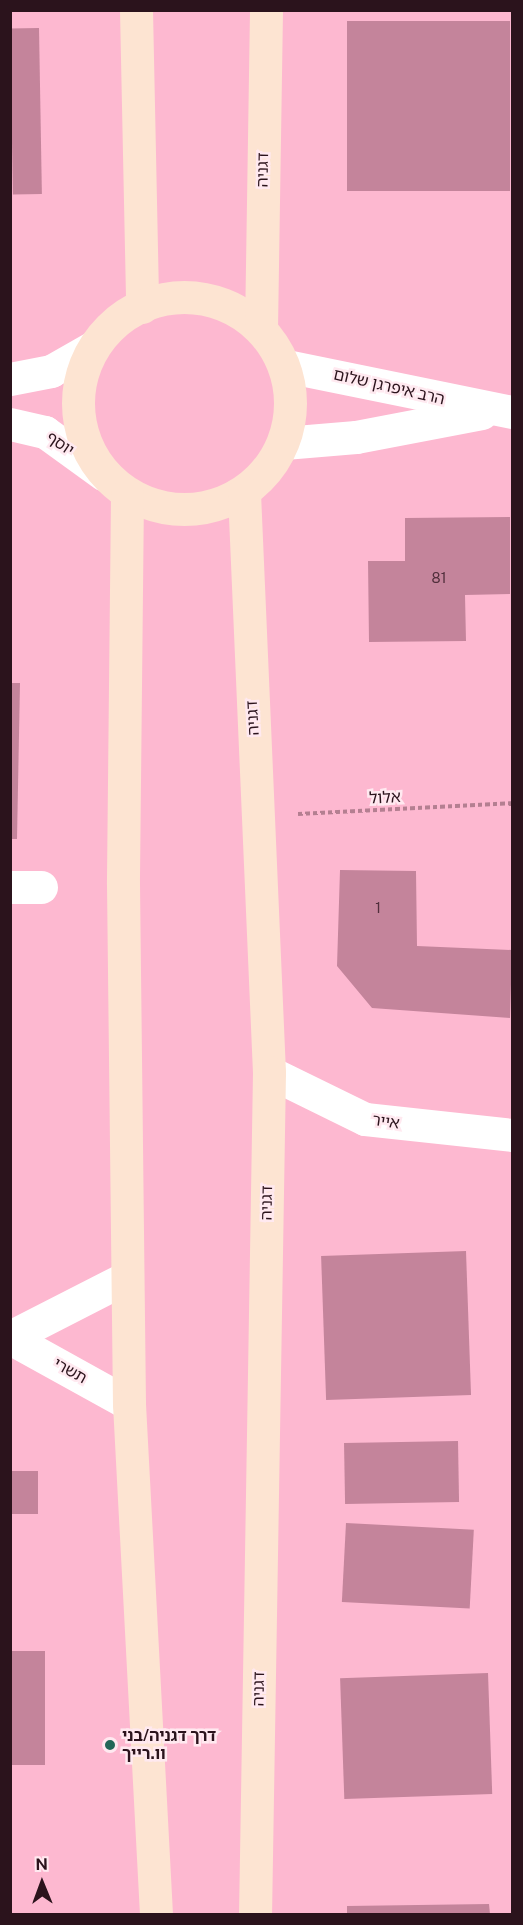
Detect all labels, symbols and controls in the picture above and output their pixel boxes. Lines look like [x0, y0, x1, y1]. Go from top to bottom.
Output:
street label: דגניה [253, 152, 273, 188]
street label: הרב איפרגן שלום [331, 365, 447, 409]
street label: יוסף [43, 428, 77, 460]
house number: 81 [432, 570, 446, 586]
street label: דגניה [242, 700, 264, 736]
street label: אלול [369, 788, 401, 808]
house number: 1 [375, 900, 381, 916]
street label: אייר [371, 1111, 401, 1133]
street label: דגניה [257, 1185, 277, 1221]
street label: תשרי [50, 1354, 90, 1388]
street label: דגניה [249, 1671, 269, 1707]
place label: דרך דגניה/בני וו.רייך [122, 1726, 216, 1764]
marker: דרך דגניה/בני וו.רייך [103, 1738, 117, 1752]
north arrow [12, 1853, 72, 1913]
text: N [35, 1855, 48, 1874]

